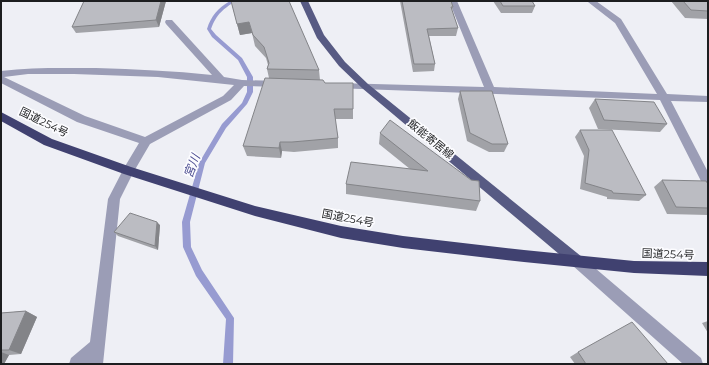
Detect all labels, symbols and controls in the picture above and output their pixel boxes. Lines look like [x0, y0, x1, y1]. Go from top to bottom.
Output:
street label: 国道254号 [17, 104, 71, 140]
street label: 飯能寄居線 [405, 116, 457, 162]
water label: 宮川 [180, 150, 204, 180]
street label: 国道254号 [321, 206, 375, 230]
street label: 国道254号 [641, 246, 695, 262]

